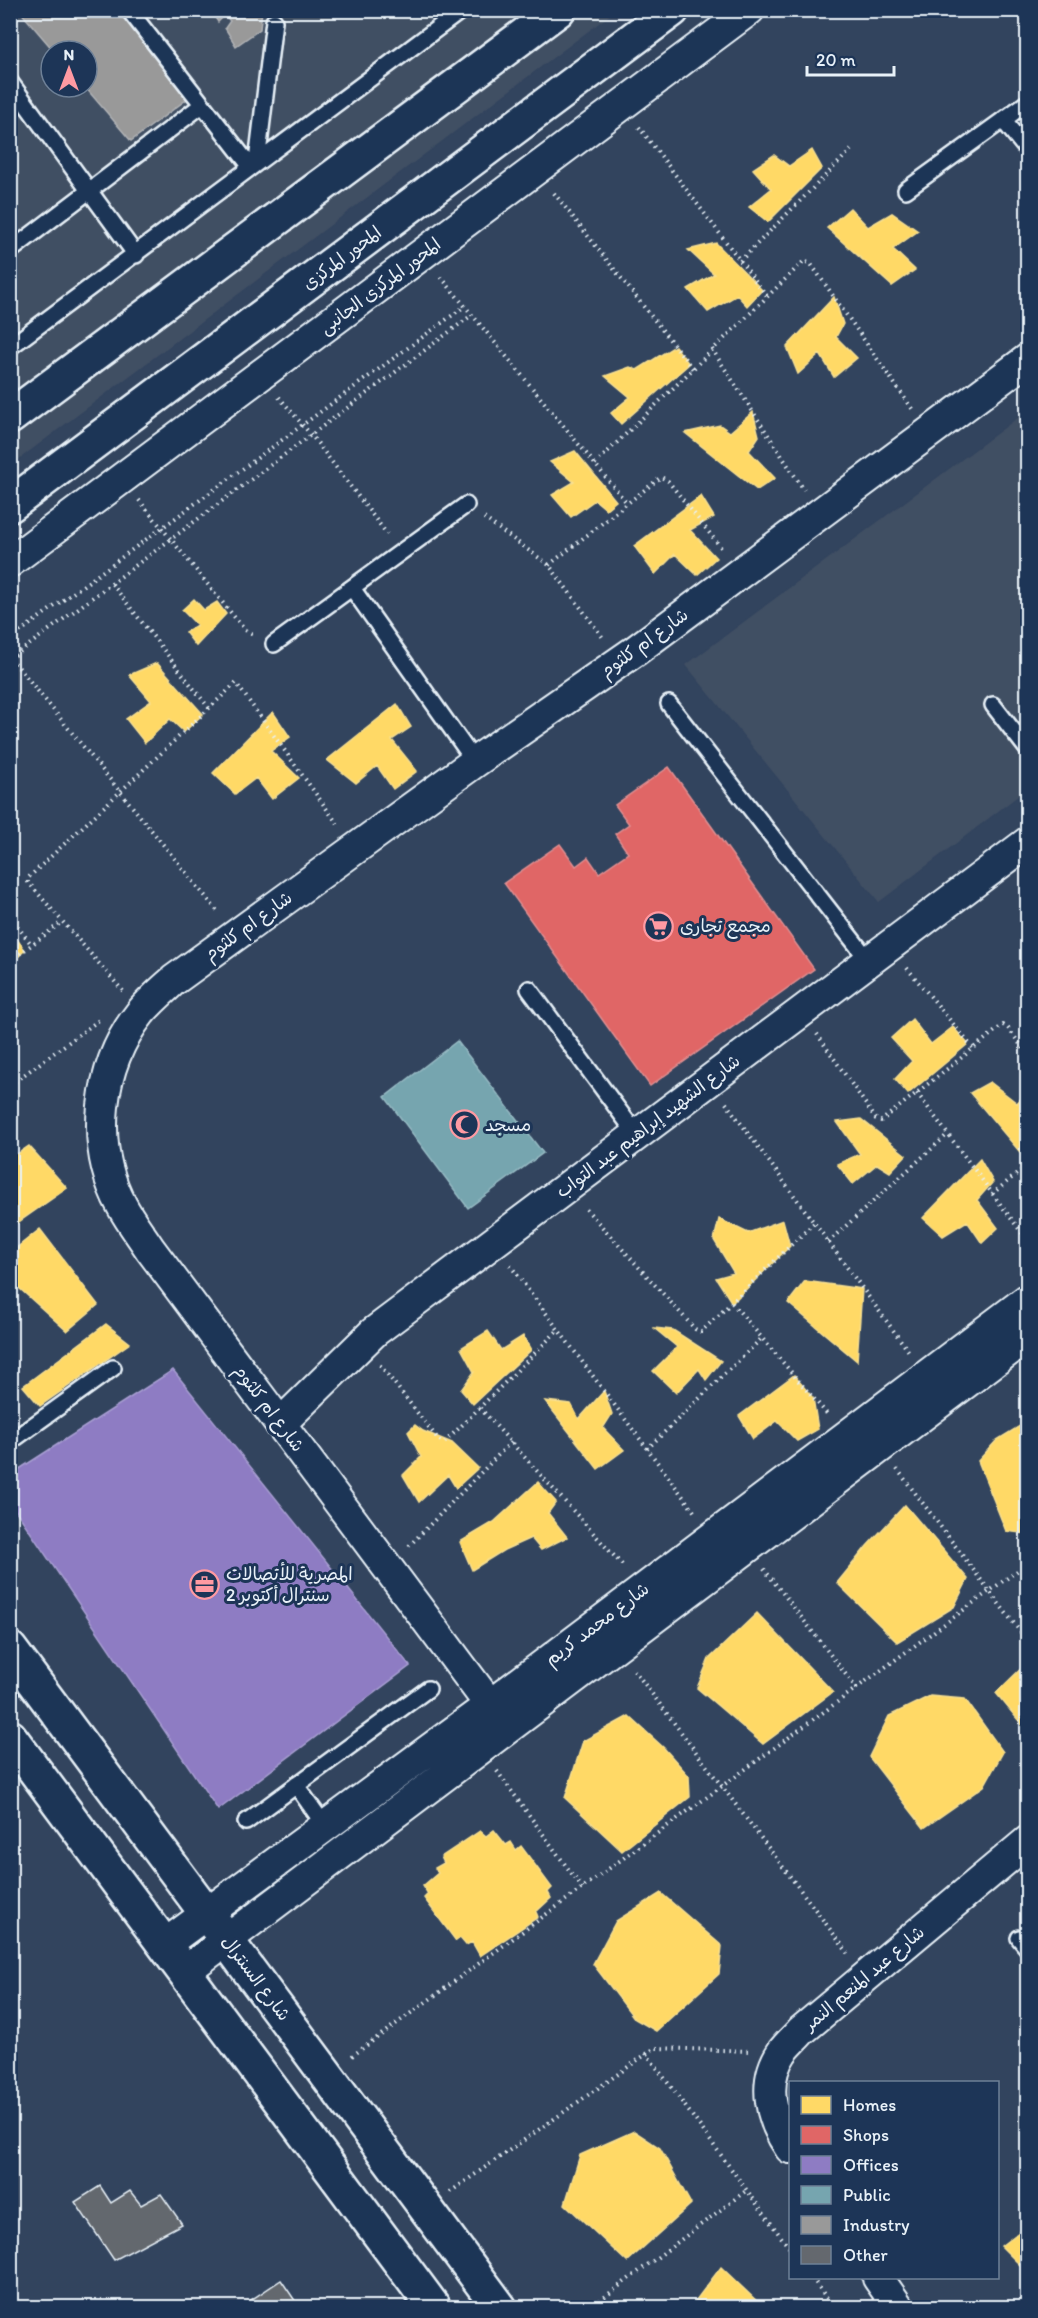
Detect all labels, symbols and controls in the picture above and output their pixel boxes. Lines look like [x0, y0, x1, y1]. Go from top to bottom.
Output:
north arrow [39, 39, 99, 99]
scale bar [807, 39, 894, 77]
text: N [64, 45, 74, 64]
text: 20 m [816, 49, 856, 71]
street label: المحور المركزى [298, 221, 386, 295]
street label: المحور المركزى الجانبى [315, 233, 445, 339]
street label: شارع ام كلثوم [596, 604, 694, 685]
street label: شارع ام كلثوم [200, 887, 298, 968]
supermarket icon: مجمع تجارى [643, 910, 675, 942]
place label: مجمع تجارى [680, 915, 771, 939]
street label: شارع الشهيد إبراهيم عبد التواب [552, 1050, 746, 1205]
mosque icon: مسجد [448, 1109, 480, 1141]
place label: مسجد [485, 1114, 531, 1136]
street label: شارع ام كلثوم [227, 1360, 309, 1458]
place label: المصرية للأتصالات سنترال أكتوبر 2 [226, 1562, 353, 1606]
office icon: المصرية للأتصالات سنترال أكتوبر 2 [189, 1568, 221, 1600]
street label: شارع محمد كريم [541, 1578, 655, 1673]
street label: شارع عبد المنعم النمر [798, 1921, 931, 2039]
street label: شارع السنترال [216, 1931, 295, 2026]
legend [789, 2081, 999, 2279]
text: Homes [843, 2094, 896, 2116]
text: Shops [843, 2124, 889, 2146]
text: Offices [843, 2154, 899, 2176]
text: Public [843, 2184, 891, 2206]
text: Industry [843, 2214, 910, 2236]
text: Other [843, 2244, 889, 2266]

